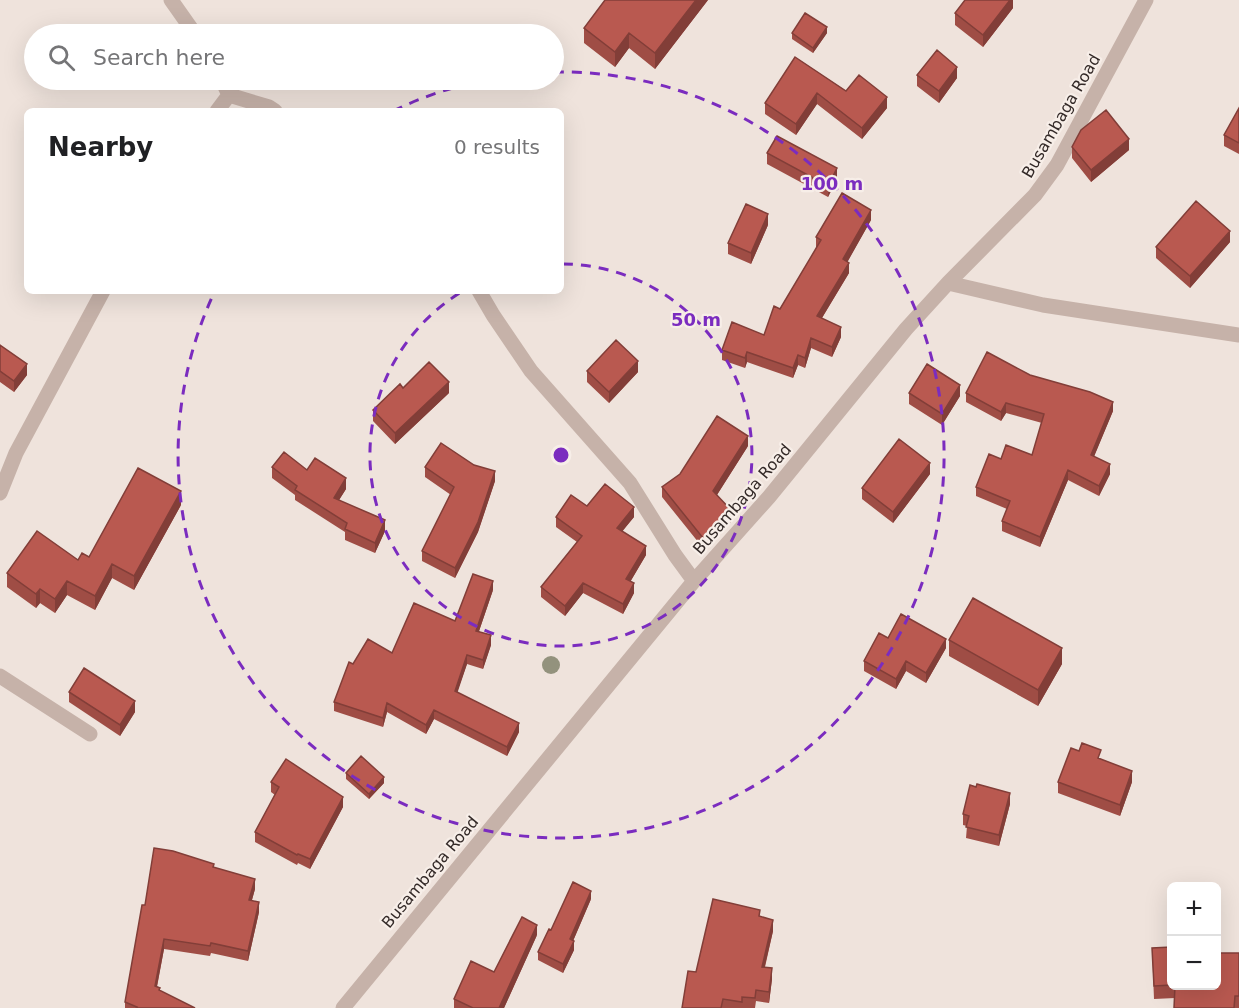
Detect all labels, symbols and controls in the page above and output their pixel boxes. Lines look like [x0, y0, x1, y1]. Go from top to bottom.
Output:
search box [24, 24, 564, 90]
icon: search [45, 41, 78, 74]
text: Search here [93, 45, 225, 70]
street label: Busambaga Road [1018, 51, 1104, 181]
text: Nearby [48, 132, 153, 162]
text: 0 results [454, 135, 540, 159]
text: 100 m [801, 173, 863, 194]
text: 50 m [671, 309, 721, 330]
street label: Busambaga Road [689, 440, 795, 558]
centre of rings [551, 445, 571, 465]
street label: Busambaga Road [378, 812, 482, 932]
map controls [1167, 882, 1221, 990]
button: + [1167, 882, 1221, 936]
button: − [1167, 936, 1221, 990]

